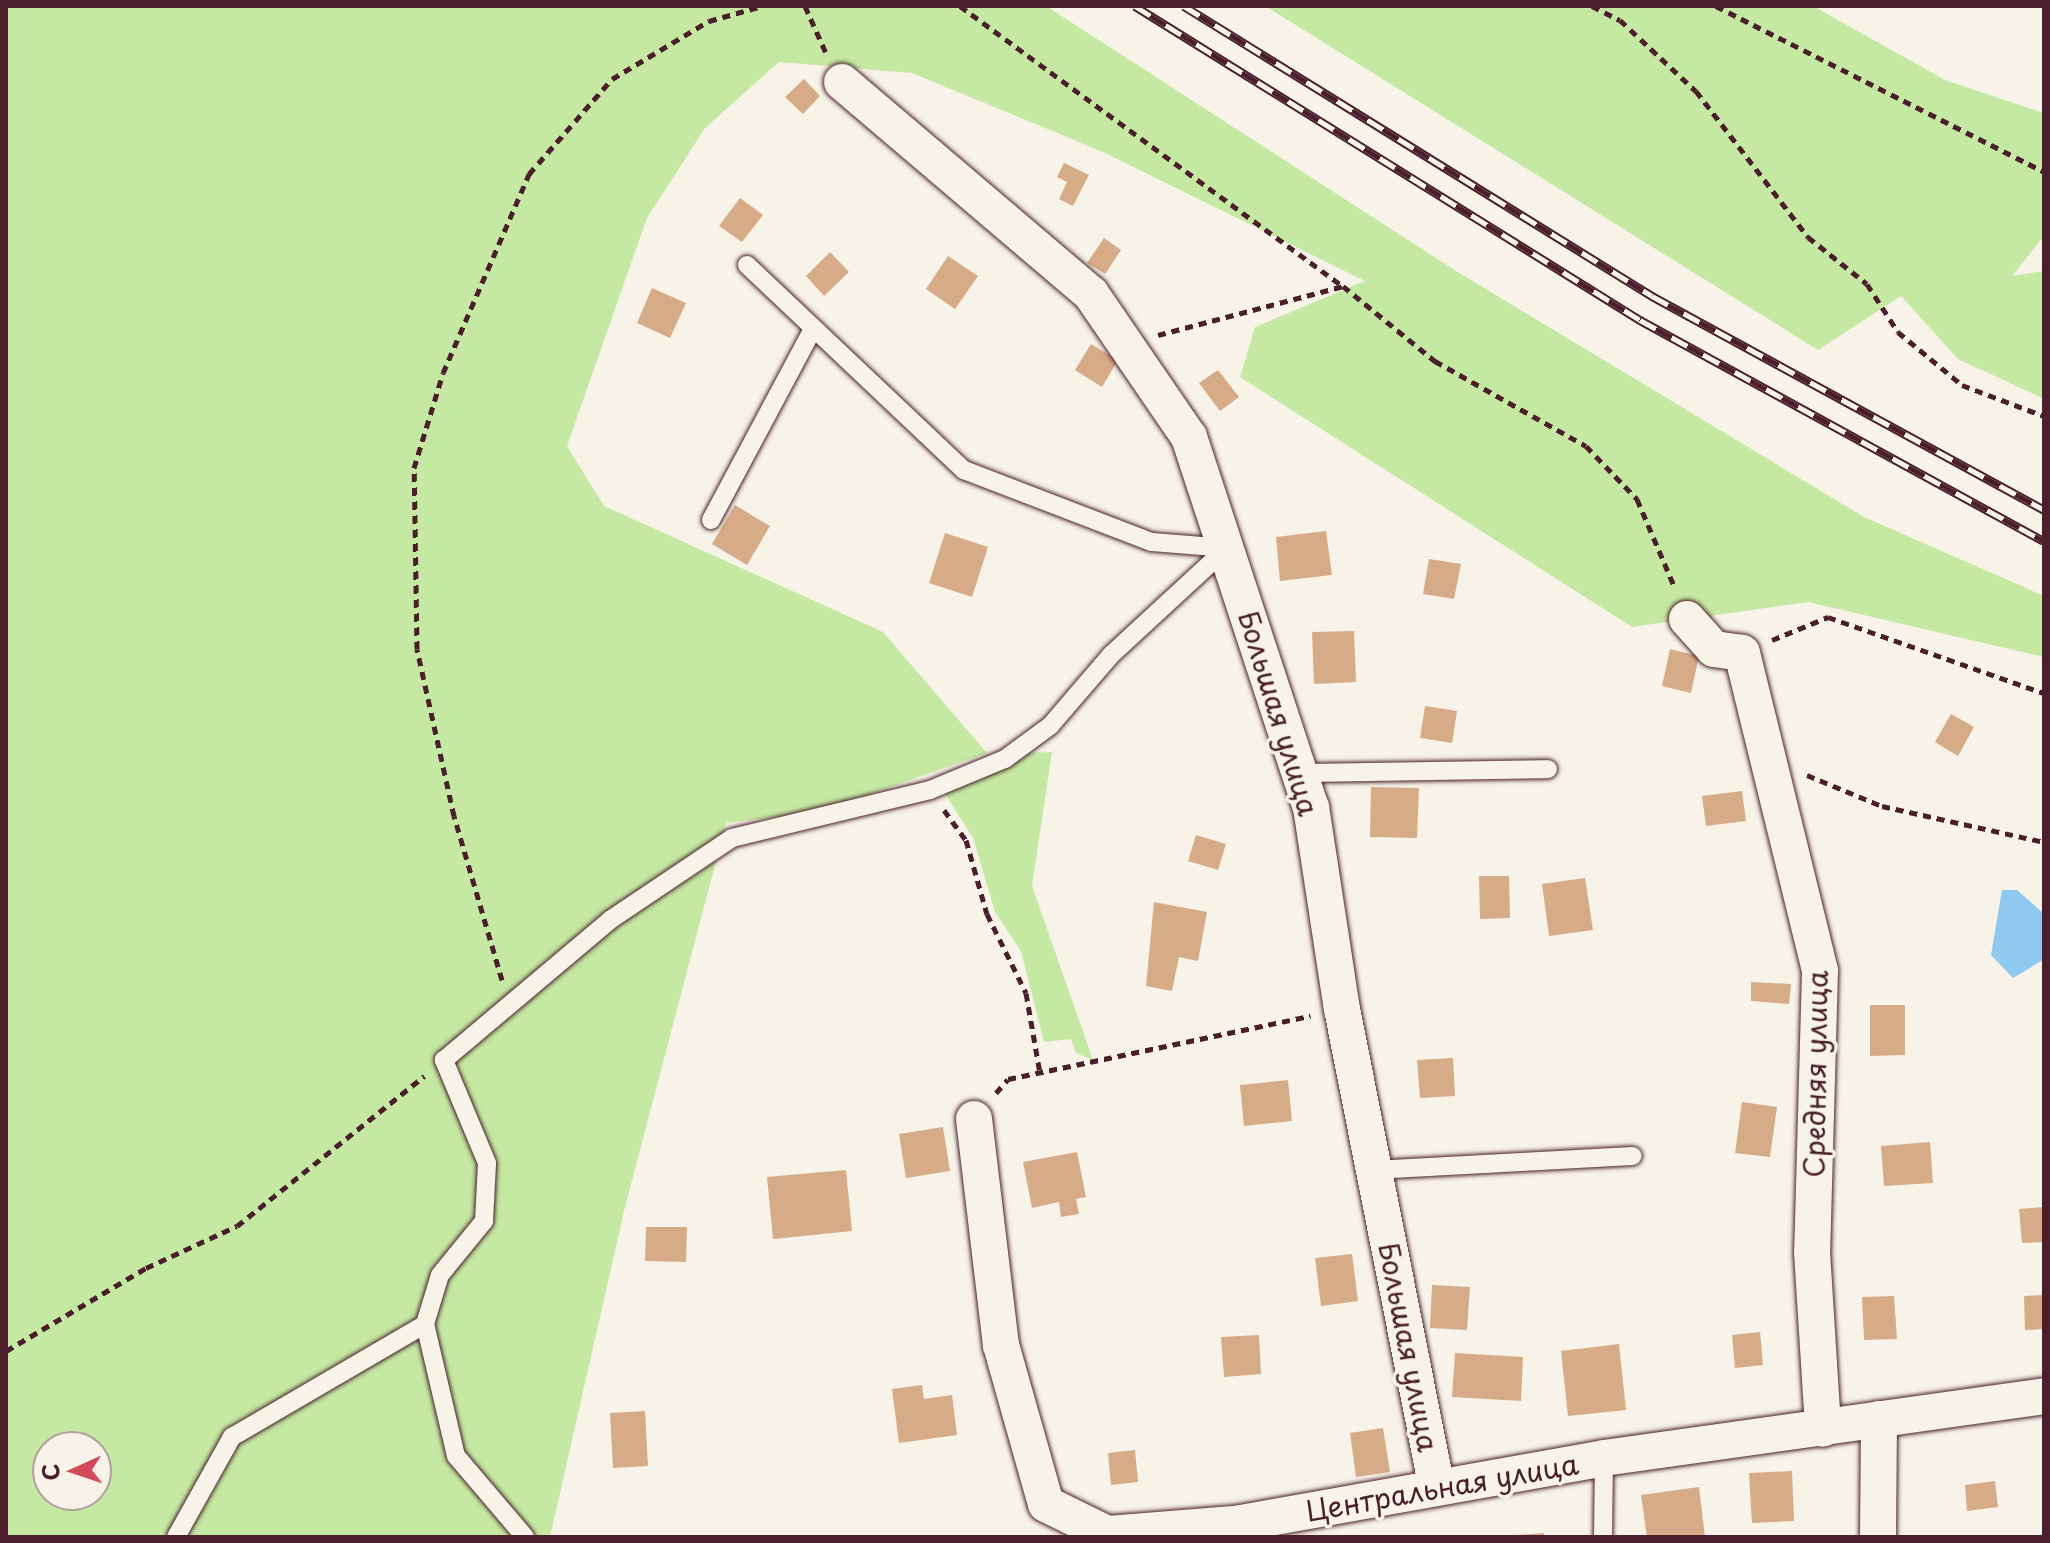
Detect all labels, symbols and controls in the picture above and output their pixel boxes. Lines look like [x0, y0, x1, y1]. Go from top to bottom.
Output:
street label: Большая улица [1232, 606, 1326, 820]
street label: Средняя улица [1796, 969, 1834, 1179]
street label: Большая улица [1372, 1239, 1446, 1455]
north arrow [32, 1431, 112, 1511]
street label: Центральная улица [1303, 1446, 1581, 1528]
text: С [33, 1463, 66, 1481]

